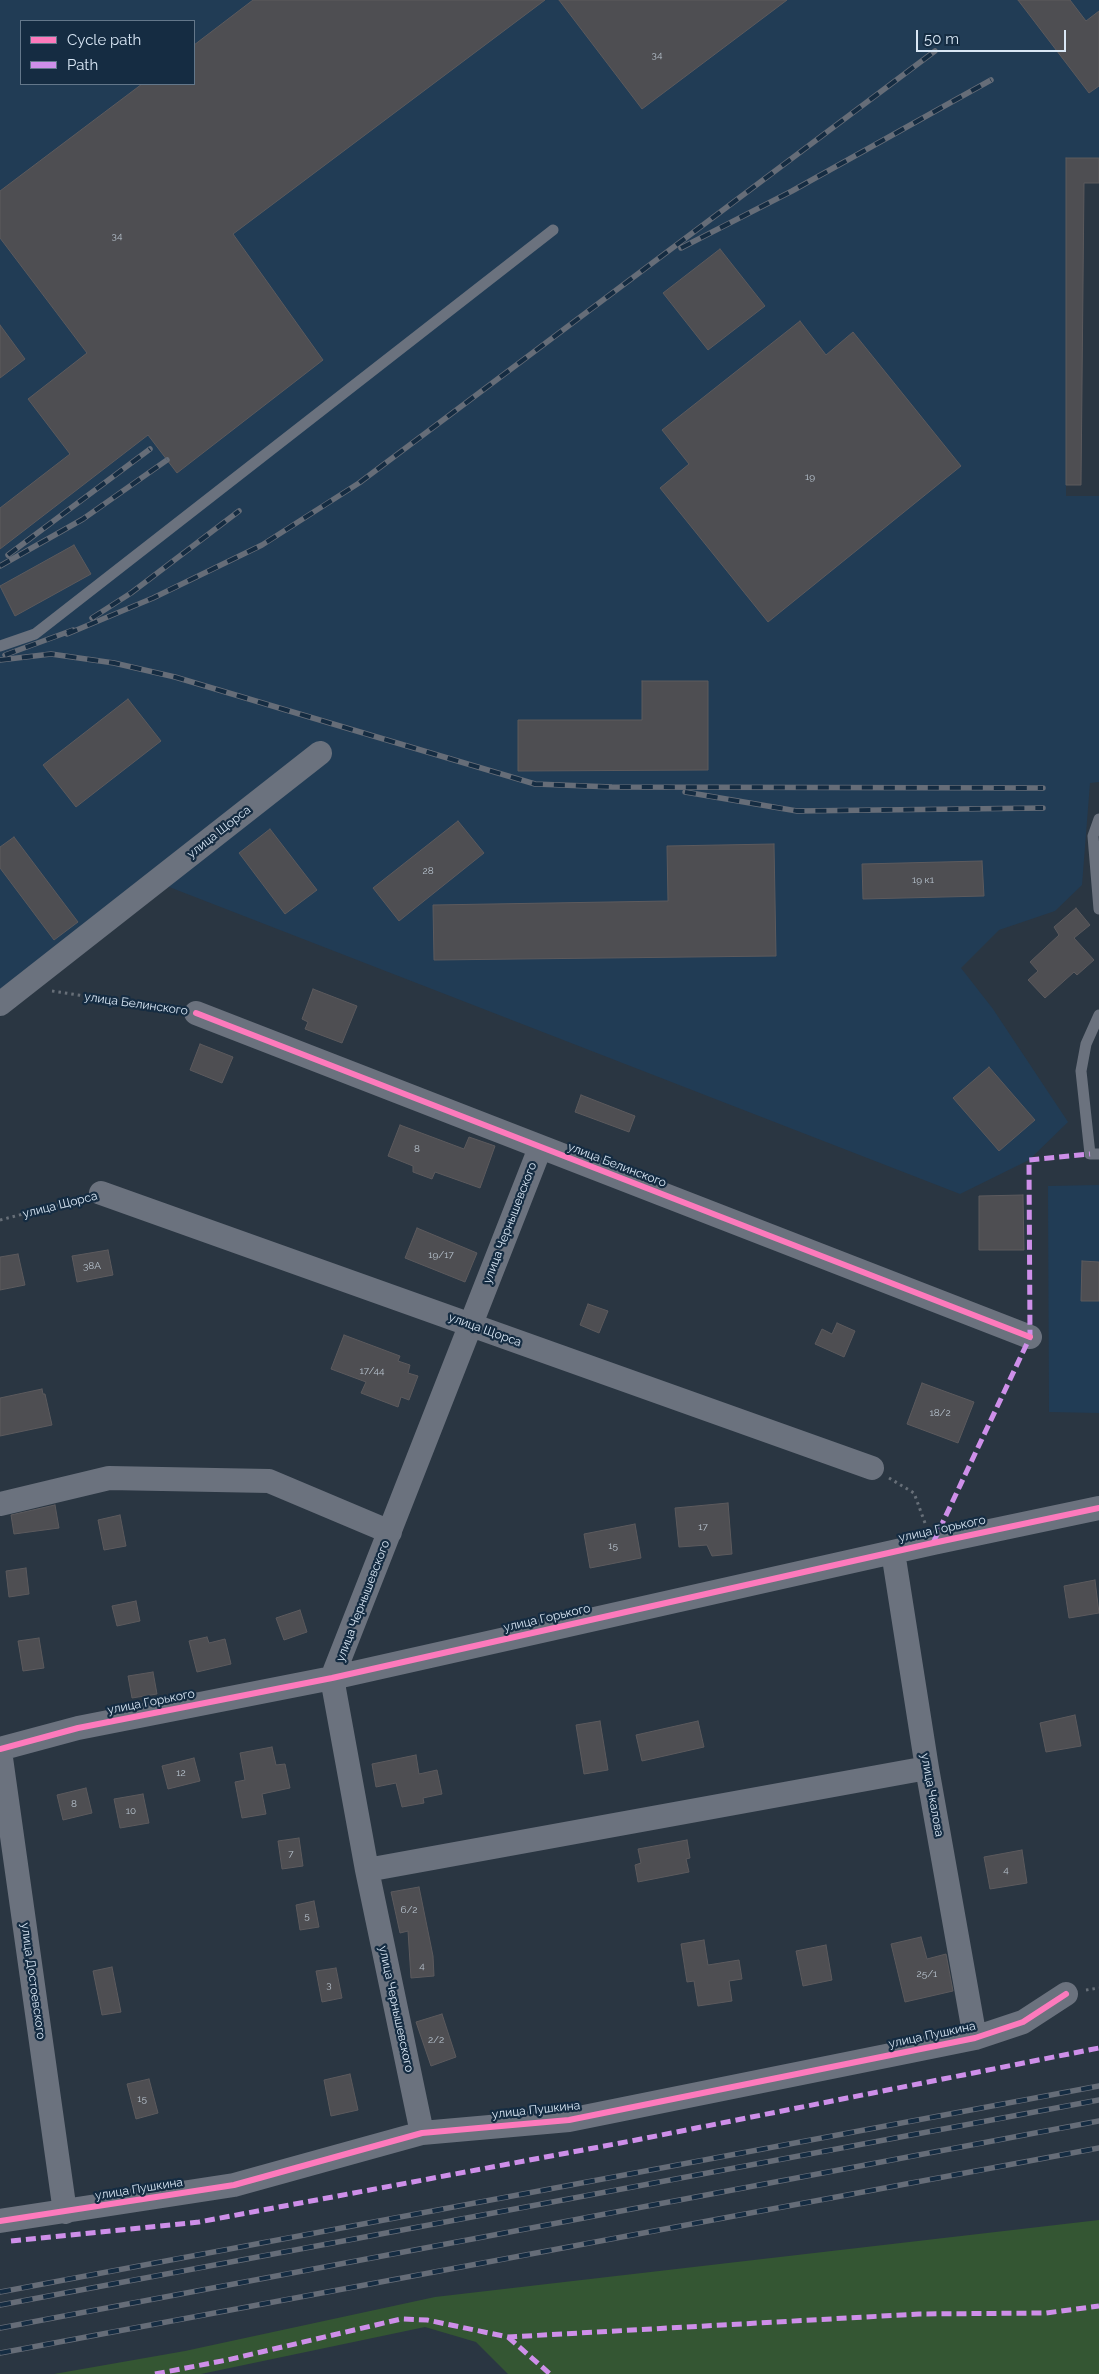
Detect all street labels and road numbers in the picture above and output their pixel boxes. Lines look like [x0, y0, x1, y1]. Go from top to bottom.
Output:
street label: улица Щорса [184, 803, 254, 861]
street label: улица Белинского [83, 990, 189, 1018]
street label: улица Белинского [566, 1140, 668, 1190]
street label: улица Чернышевского [480, 1160, 540, 1286]
street label: улица Щорса [21, 1189, 99, 1221]
street label: улица Щорса [447, 1310, 523, 1350]
street label: улица Горького [897, 1513, 987, 1545]
street label: улица Чернышевского [333, 1538, 393, 1664]
street label: улица Горького [502, 1601, 592, 1635]
street label: улица Горького [106, 1686, 196, 1718]
street label: улица Чкалова [918, 1752, 946, 1838]
street label: улица Достоевского [18, 1922, 48, 2040]
street label: улица Чернышевского [376, 1944, 416, 2074]
street label: улица Пушкина [887, 2019, 977, 2051]
street label: улица Пушкина [491, 2098, 581, 2122]
street label: улица Пушкина [94, 2175, 184, 2203]

